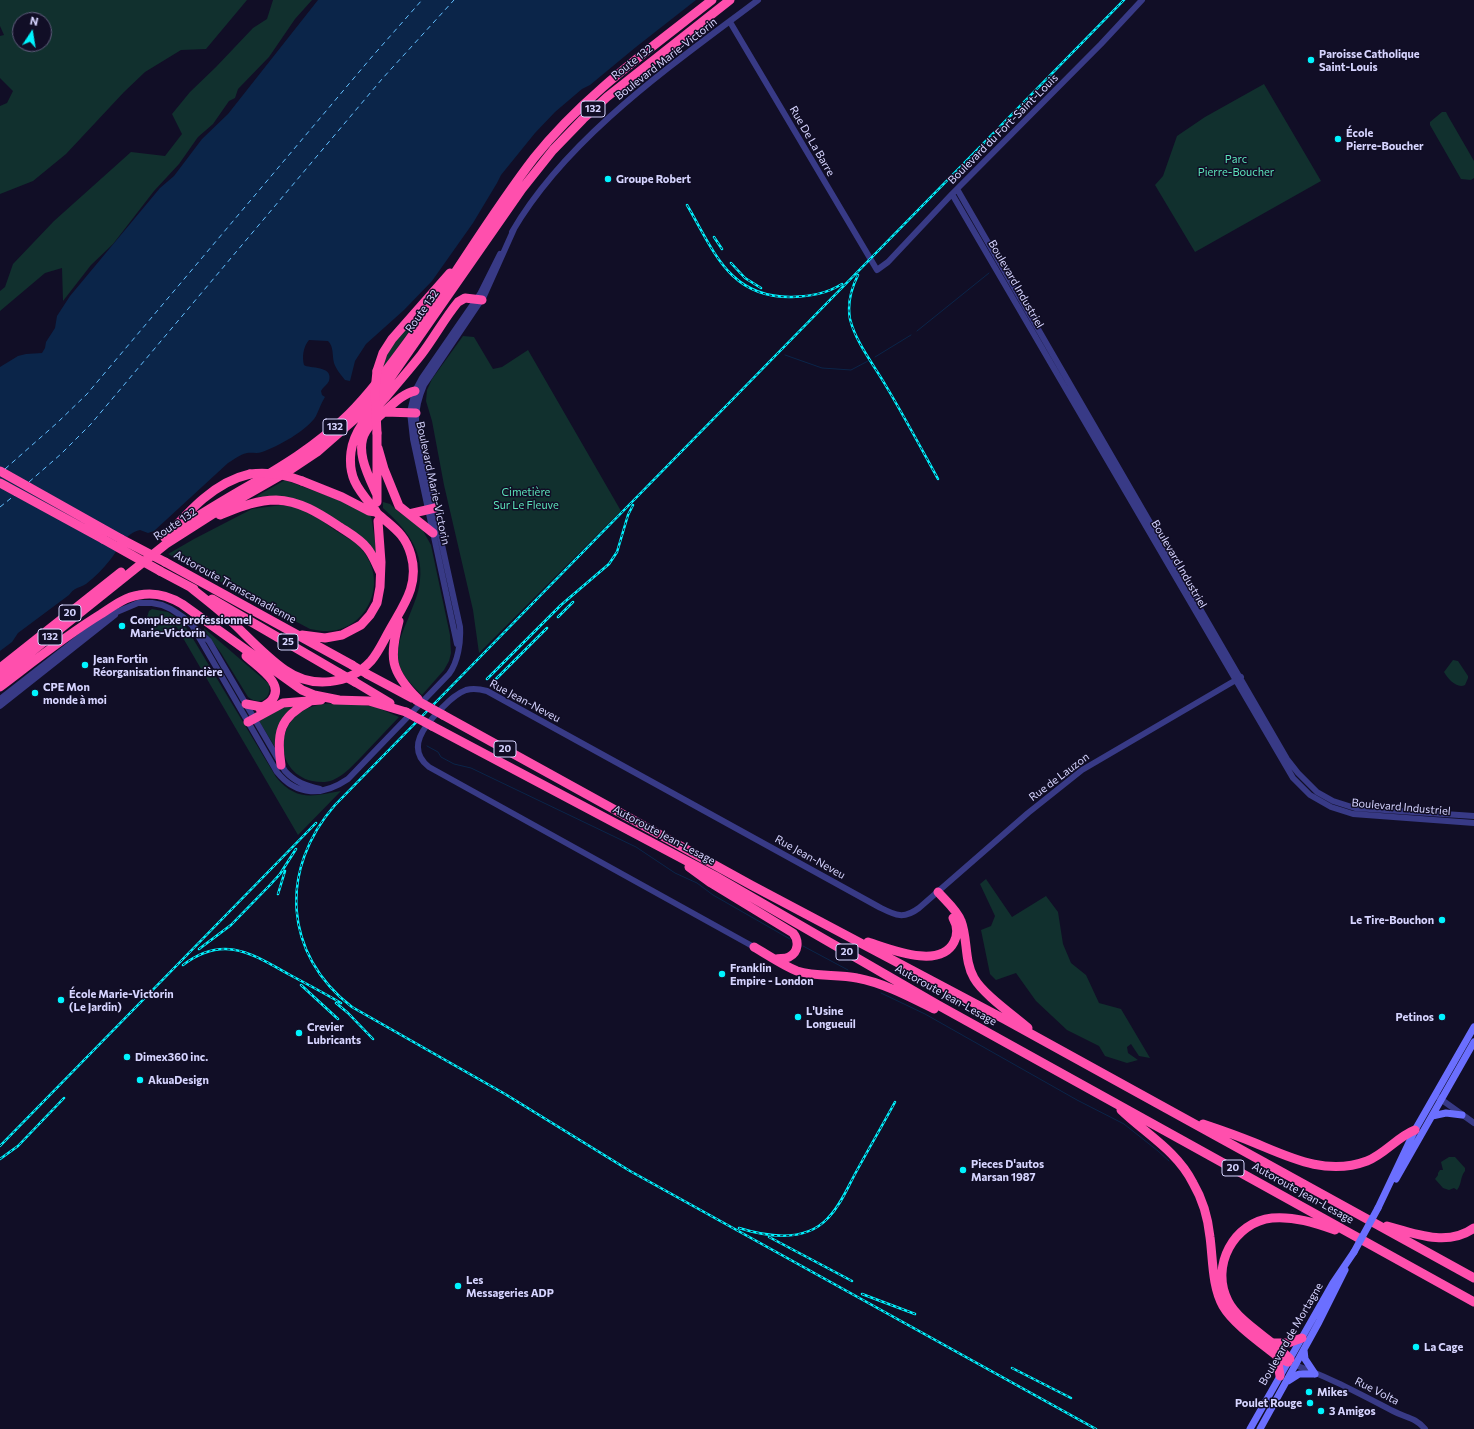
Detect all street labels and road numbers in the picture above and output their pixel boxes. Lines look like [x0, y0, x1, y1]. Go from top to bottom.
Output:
street label: Boulevard Marie-Victorin [612, 15, 720, 103]
street label: Route 132 [609, 42, 655, 82]
street label: Boulevard du Fort-Saint-Louis [945, 71, 1061, 187]
road number: 132 [581, 101, 605, 117]
street label: Rue De La Barre [787, 104, 837, 178]
street label: Boulevard Industriel [985, 238, 1047, 330]
street label: Route 132 [403, 287, 441, 335]
road number: 132 [323, 419, 347, 435]
street label: Boulevard Marie-Victorin [413, 420, 453, 546]
street label: Route 132 [151, 505, 199, 543]
street label: Boulevard Industriel [1148, 518, 1210, 610]
street label: Autoroute Transcanadienne [171, 548, 299, 626]
road number: 20 [59, 605, 81, 621]
road number: 132 [38, 629, 62, 645]
road number: 25 [278, 634, 298, 650]
street label: Rue Jean-Neveu [487, 677, 563, 725]
road number: 20 [494, 741, 516, 757]
street label: Rue de Lauzon [1026, 750, 1092, 804]
street label: Boulevard Industriel [1351, 796, 1451, 818]
street label: Autoroute Jean-Lesage [611, 802, 717, 868]
street label: Rue Jean-Neveu [773, 832, 847, 882]
road number: 20 [836, 944, 858, 960]
street label: Autoroute Jean-Lesage [893, 962, 999, 1028]
road number: 20 [1222, 1160, 1244, 1176]
street label: Autoroute Jean-Lesage [1250, 1160, 1356, 1226]
street label: Boulevard de Mortagne [1256, 1280, 1326, 1388]
street label: Rue Volta [1353, 1374, 1401, 1408]

